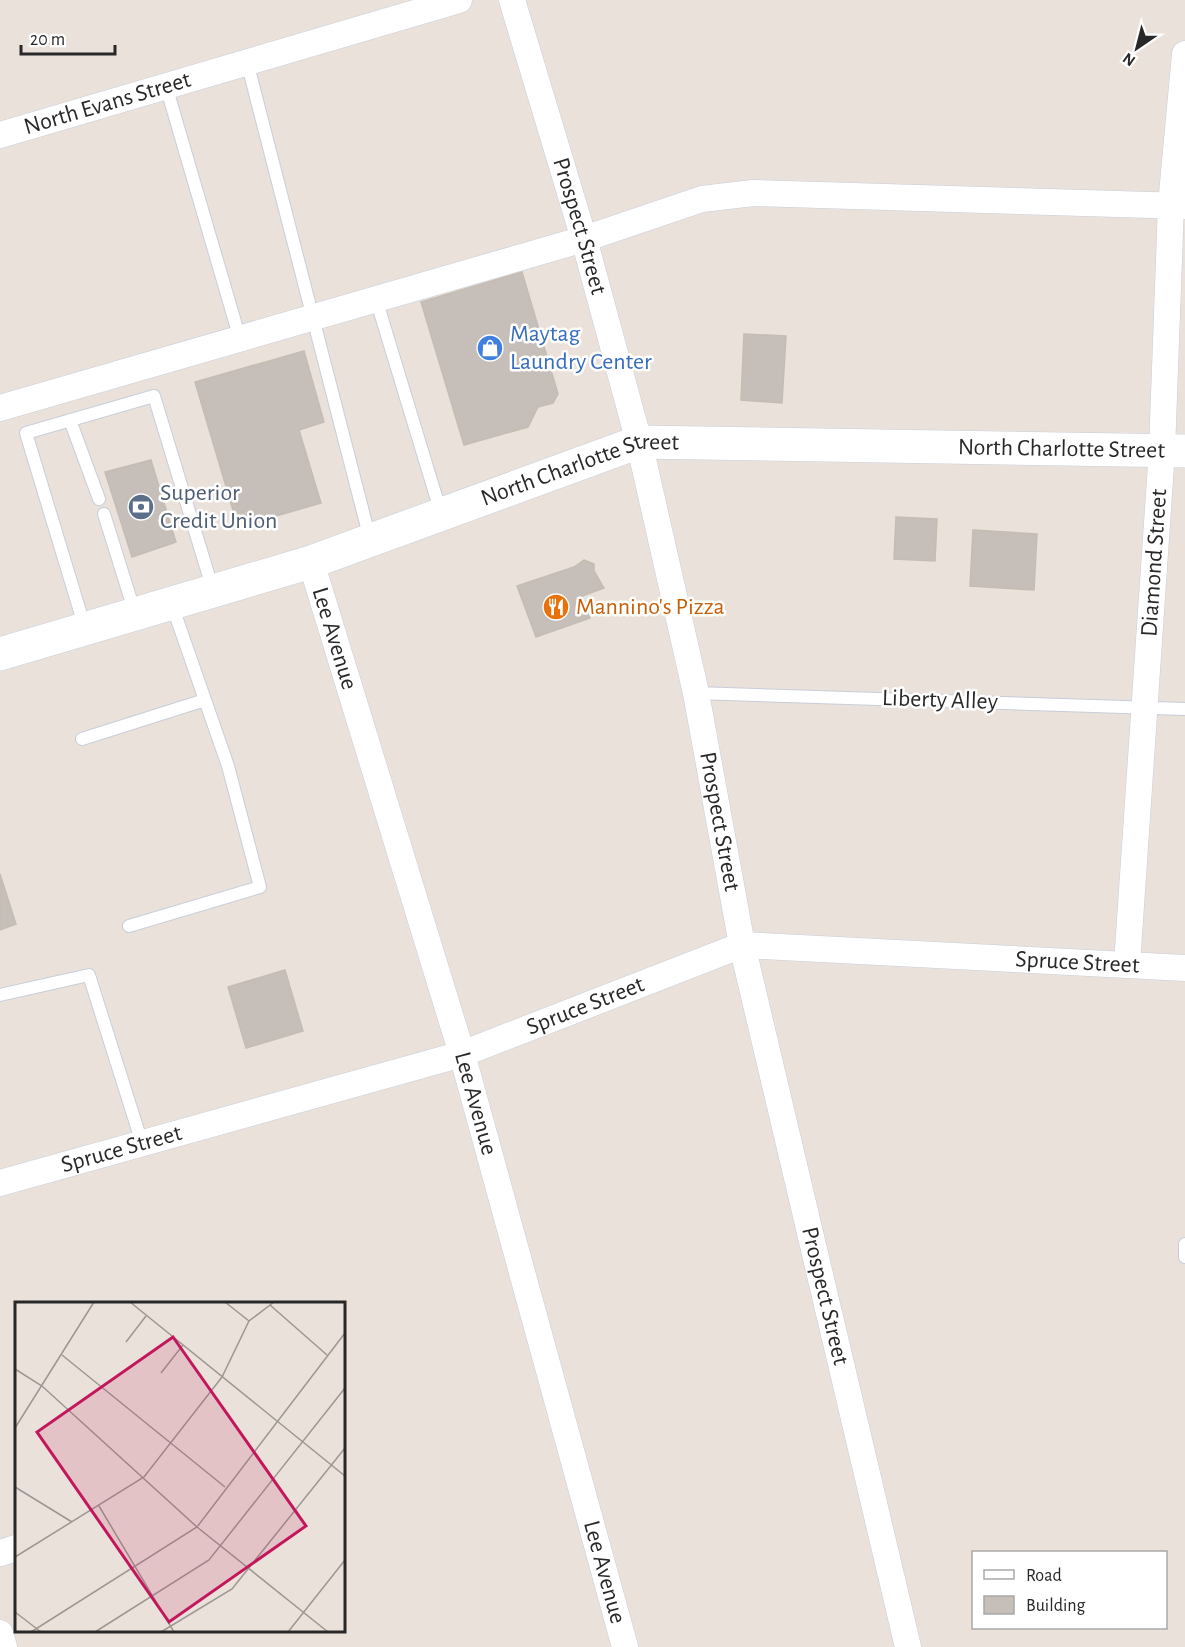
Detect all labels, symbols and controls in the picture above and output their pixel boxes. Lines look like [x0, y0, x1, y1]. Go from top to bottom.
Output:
scale bar [21, 18, 116, 56]
north arrow [1107, 18, 1167, 78]
text: 20 m [30, 31, 65, 49]
text: N [1120, 50, 1138, 69]
street label: North Evans Street [21, 67, 194, 139]
street label: Prospect Street [548, 155, 611, 298]
place label: Maytag Laundry Center [510, 322, 652, 374]
shop icon: Maytag Laundry Center [475, 333, 505, 363]
street label: North Charlotte Street [478, 430, 680, 511]
street label: North Charlotte Street [958, 435, 1166, 463]
place label: Superior Credit Union [160, 481, 277, 533]
street label: Diamond Street [1137, 488, 1171, 638]
bank icon: Superior Credit Union [126, 492, 156, 522]
street label: Lee Avenue [307, 584, 361, 693]
restaurant icon: Mannino's Pizza [541, 592, 571, 622]
place label: Mannino's Pizza [576, 595, 725, 619]
street label: Liberty Alley [882, 686, 998, 714]
street label: Prospect Street [695, 750, 744, 894]
street label: Spruce Street [1015, 947, 1140, 978]
street label: Spruce Street [523, 972, 648, 1040]
street label: Lee Avenue [450, 1049, 501, 1158]
street label: Spruce Street [58, 1121, 185, 1177]
street label: Prospect Street [797, 1224, 853, 1368]
inset map [15, 1302, 345, 1632]
street label: Lee Avenue [579, 1518, 630, 1626]
legend [972, 1551, 1167, 1629]
text: Road [1026, 1567, 1062, 1585]
text: Building [1026, 1597, 1086, 1615]

